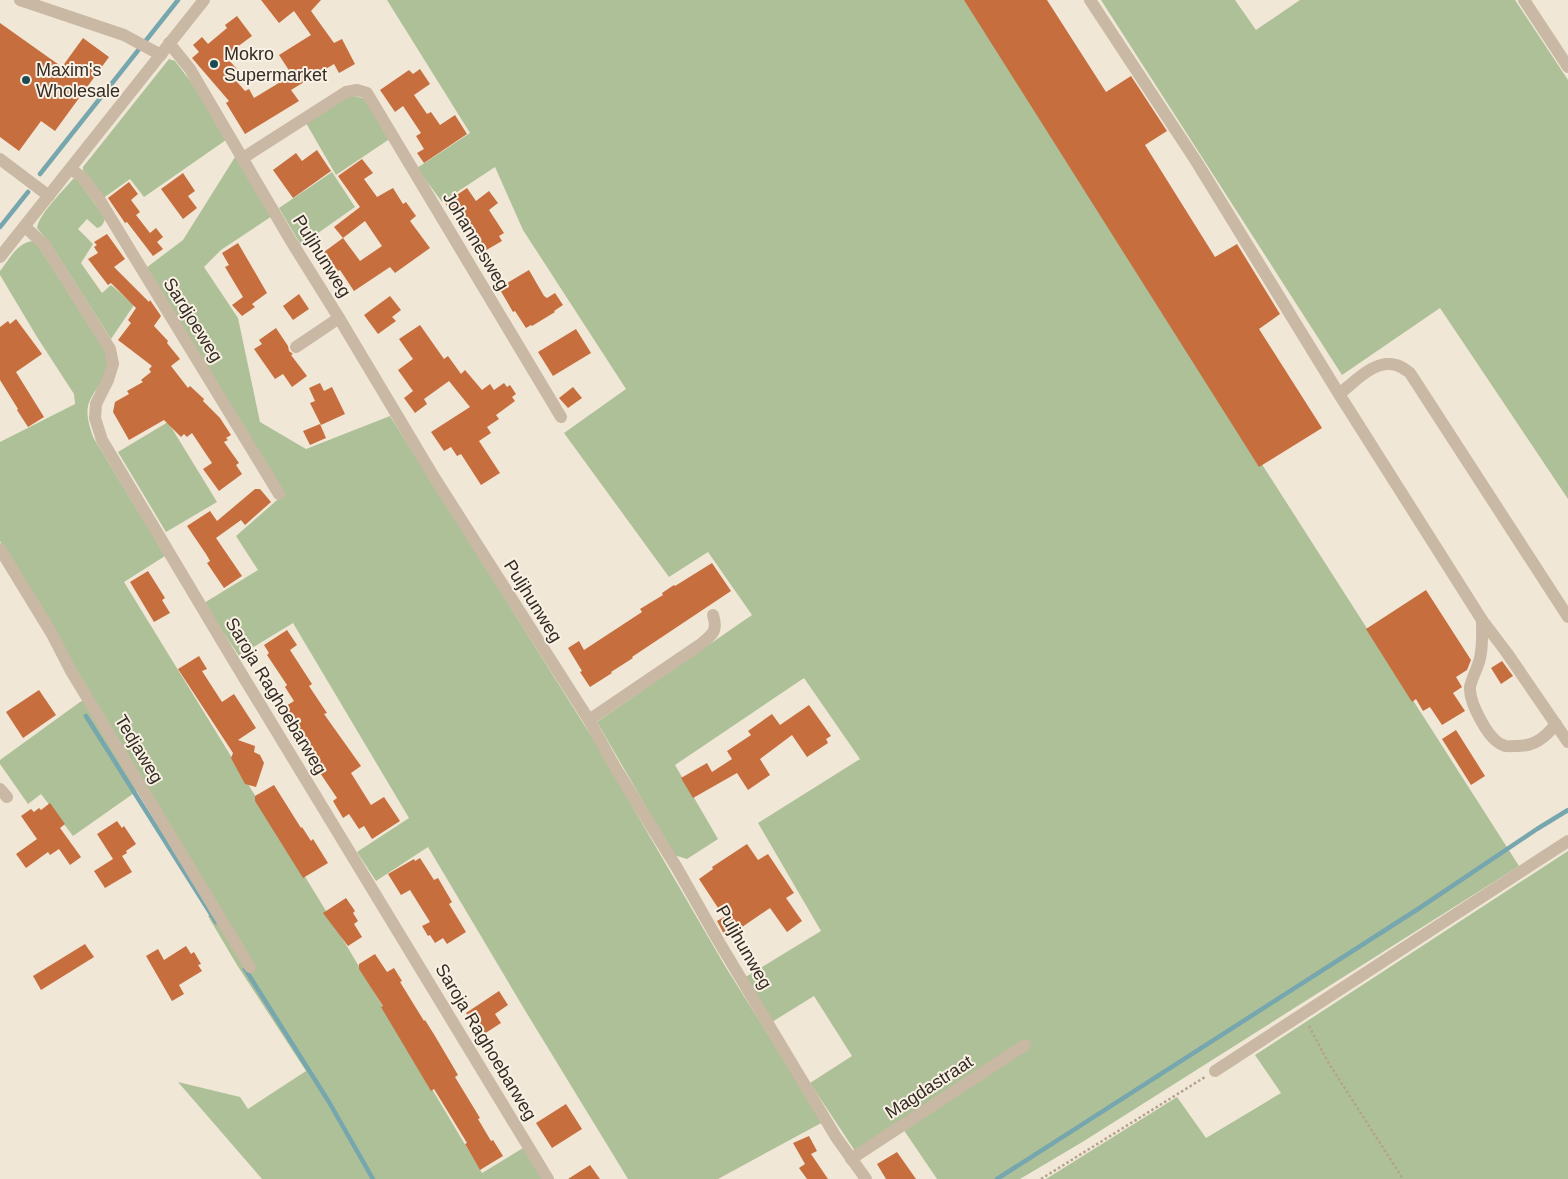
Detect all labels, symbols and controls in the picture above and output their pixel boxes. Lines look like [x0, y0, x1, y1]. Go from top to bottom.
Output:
place label: Mokro Supermarket [224, 44, 327, 85]
marker: Mokro Supermarket [208, 58, 220, 70]
place label: Maxim's Wholesale [36, 60, 120, 101]
marker: Maxim's Wholesale [20, 74, 32, 86]
street label: Johannesweg [439, 188, 513, 294]
street label: Puljhunweg [289, 211, 355, 301]
street label: Sardjoeweg [159, 274, 227, 366]
street label: Puljhunweg [500, 556, 566, 646]
street label: Saroja Raghoebarweg [221, 614, 331, 778]
street label: Tedjaweg [111, 711, 167, 787]
street label: Puljhunweg [712, 902, 776, 992]
street label: Saroja Raghoebarweg [431, 960, 541, 1124]
street label: Magdastraat [882, 1051, 976, 1123]

